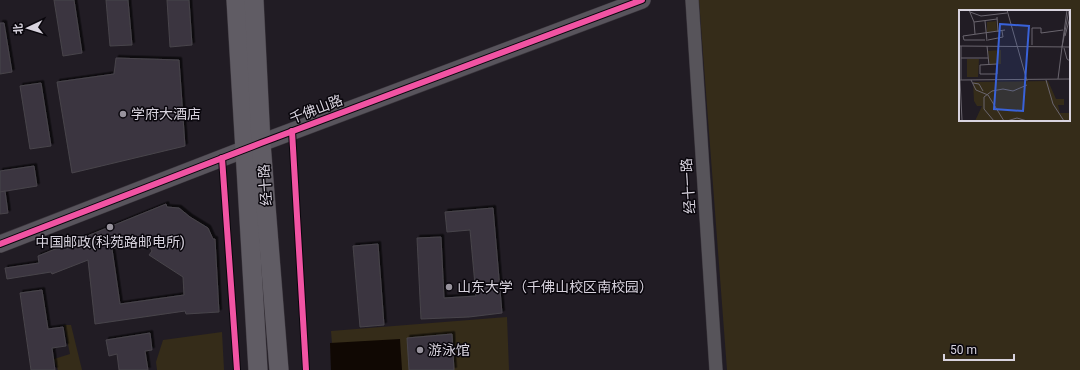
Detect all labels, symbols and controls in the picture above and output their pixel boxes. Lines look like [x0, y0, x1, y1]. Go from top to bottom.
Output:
north arrow [8, 8, 48, 48]
inset map [959, 10, 1070, 121]
text: 北 [12, 23, 25, 35]
street label: 千佛山路 [287, 91, 345, 127]
place label: 学府大酒店 [131, 106, 201, 122]
marker: 学府大酒店 [118, 109, 128, 119]
street label: 经十一路 [678, 158, 698, 214]
street label: 经十路 [256, 163, 274, 207]
marker: 中国邮政(科苑路邮电所) [105, 222, 115, 232]
place label: 中国邮政(科苑路邮电所) [35, 234, 185, 251]
place label: 山东大学（千佛山校区南校园） [457, 279, 653, 295]
marker: 山东大学（千佛山校区南校园） [444, 282, 454, 292]
scale bar [944, 336, 1014, 362]
place label: 游泳馆 [428, 342, 470, 358]
text: 50 m [950, 343, 977, 357]
marker: 游泳馆 [415, 345, 425, 355]

